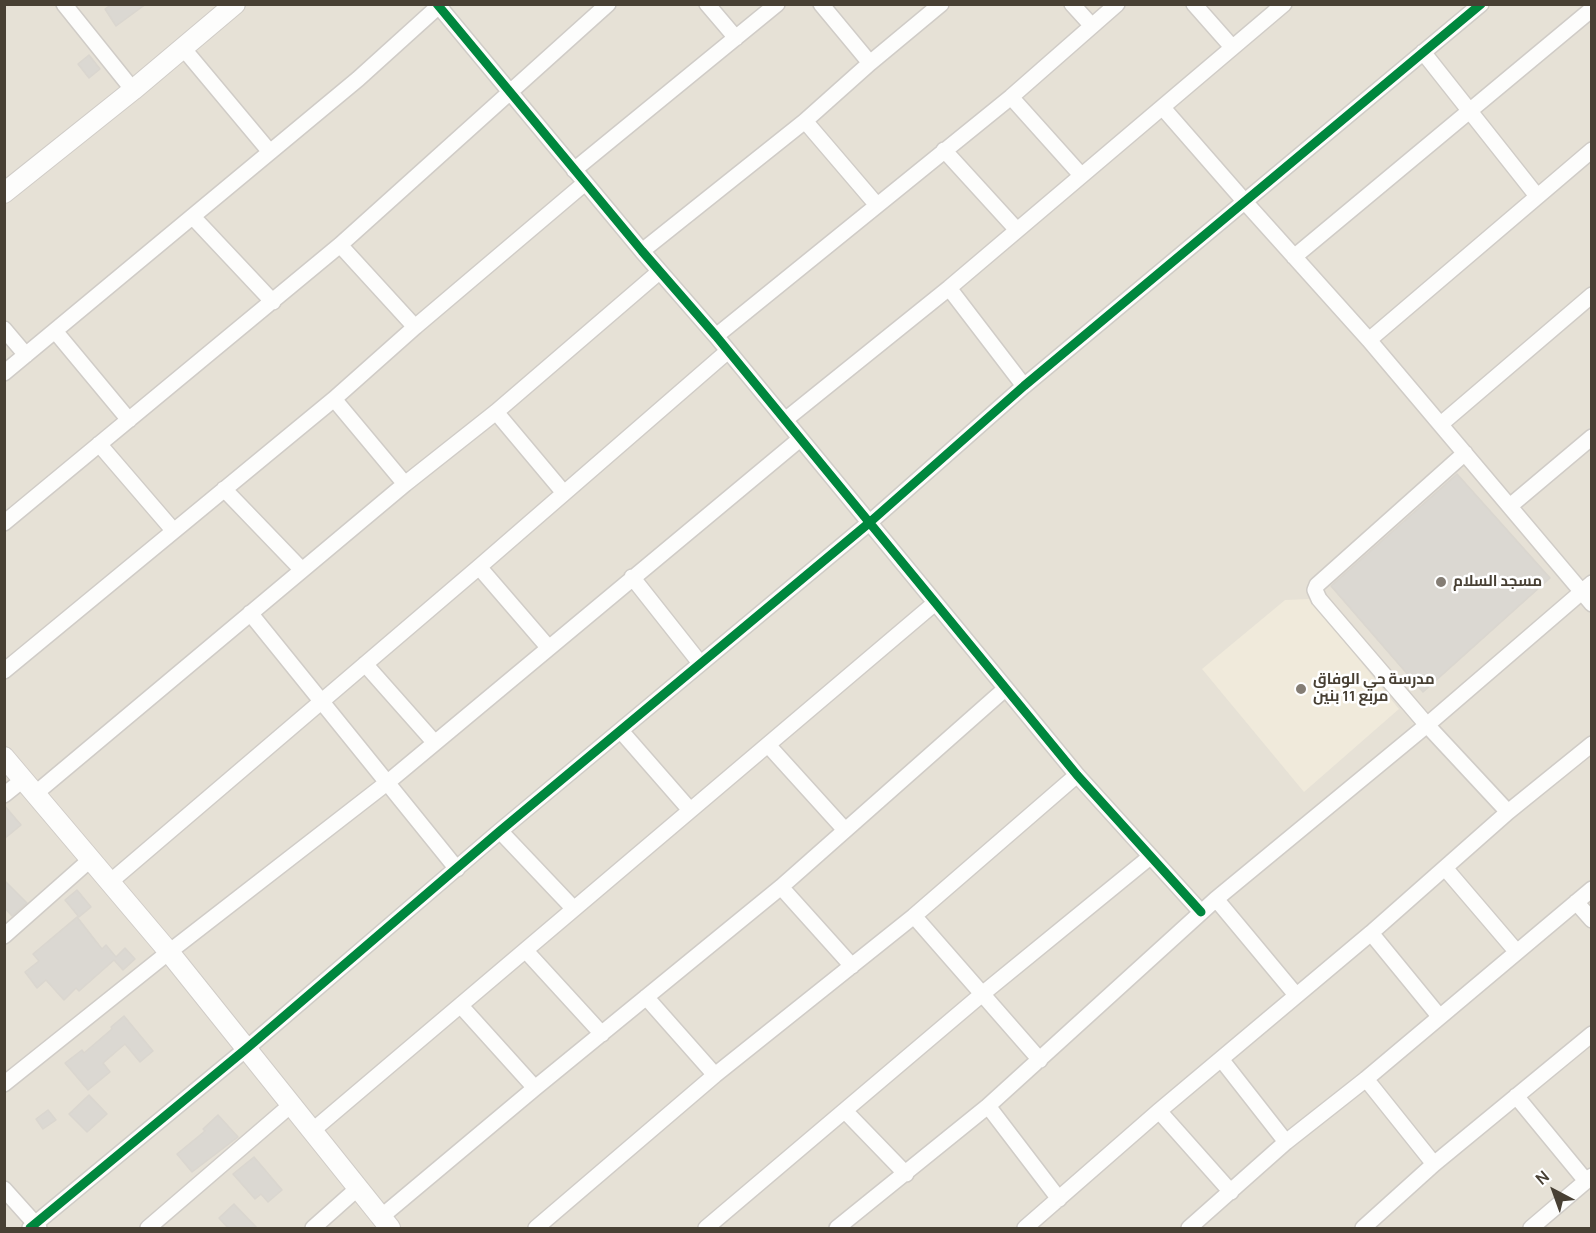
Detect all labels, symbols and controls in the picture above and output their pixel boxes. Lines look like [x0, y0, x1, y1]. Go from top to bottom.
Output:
place label: مسجد السلام [1453, 573, 1542, 591]
marker: مسجد السلام [1434, 575, 1448, 589]
place label: مدرسة حي الوفاق مربع 11 بنين [1313, 671, 1435, 706]
marker: مدرسة حي الوفاق مربع 11 بنين [1294, 682, 1308, 696]
north arrow [1524, 1161, 1584, 1221]
text: N [1531, 1165, 1554, 1189]

